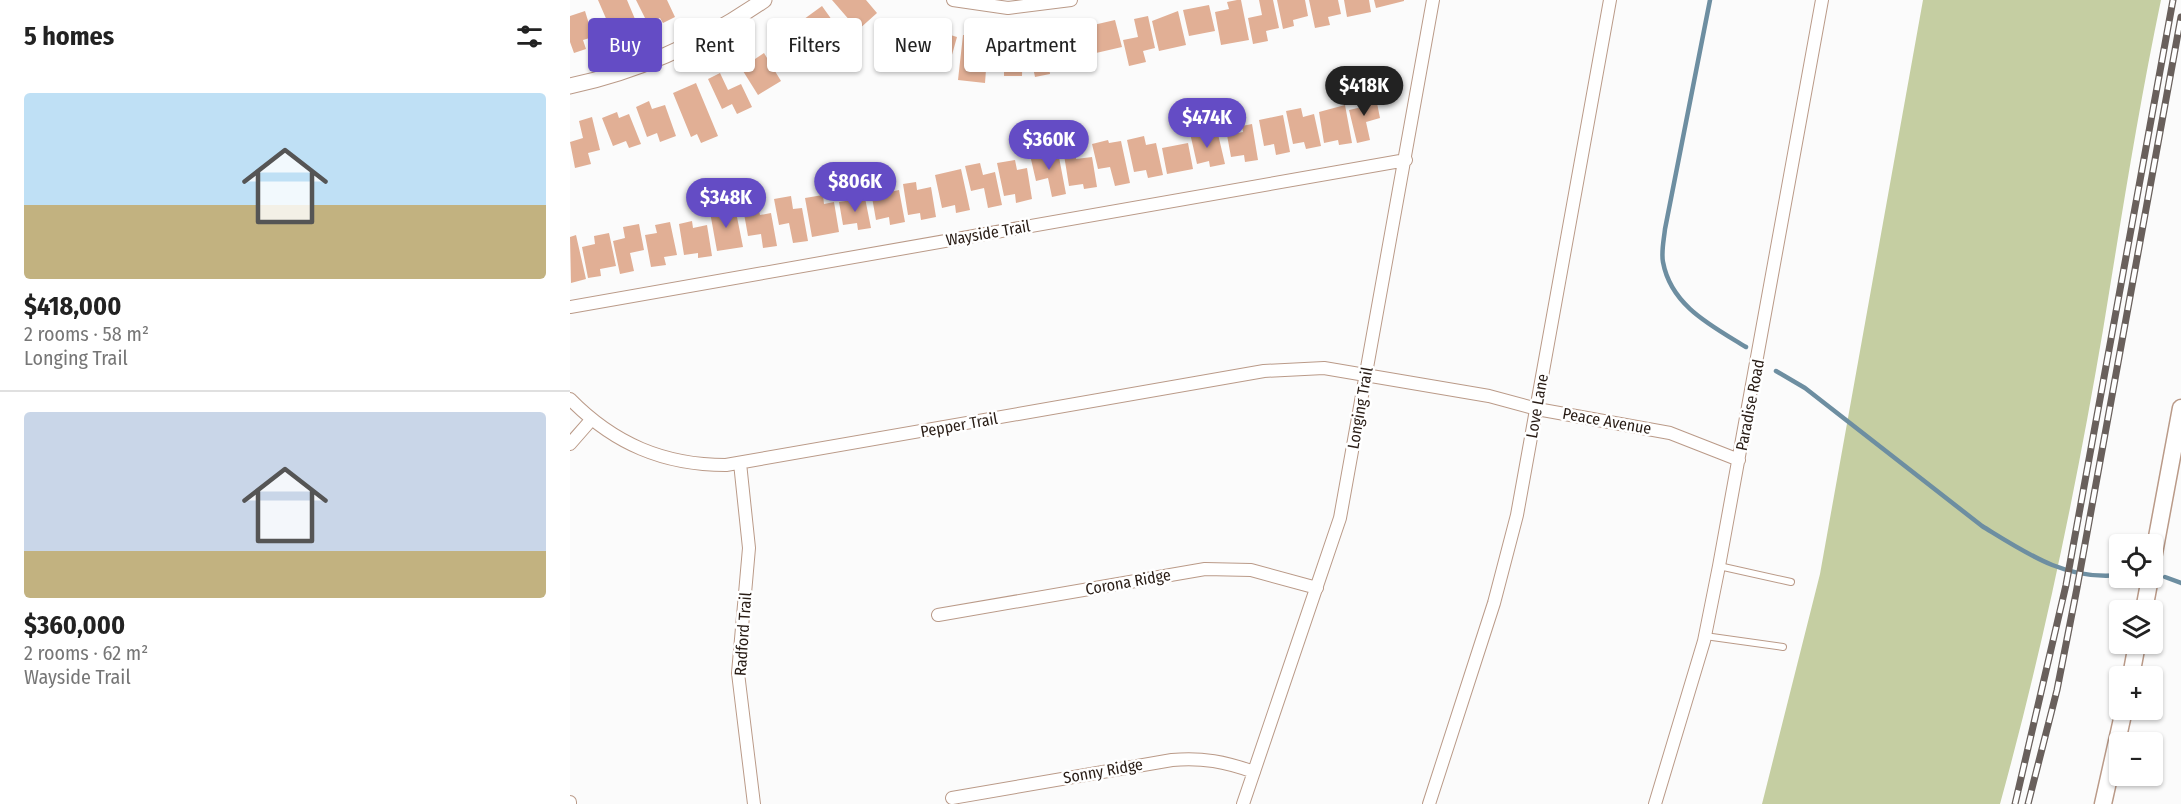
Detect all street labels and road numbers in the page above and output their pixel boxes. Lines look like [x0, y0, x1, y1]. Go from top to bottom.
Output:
street label: Wayside Trail [944, 216, 1032, 250]
street label: Paradise Road [1732, 358, 1768, 452]
street label: Longing Trail [1343, 365, 1377, 451]
street label: Love Lane [1522, 372, 1552, 440]
street label: Peace Avenue [1561, 404, 1653, 438]
street label: Pepper Trail [919, 409, 999, 441]
street label: Corona Ridge [1084, 565, 1172, 599]
street label: Radford Trail [731, 592, 755, 676]
street label: Sonny Ridge [1062, 755, 1144, 787]

